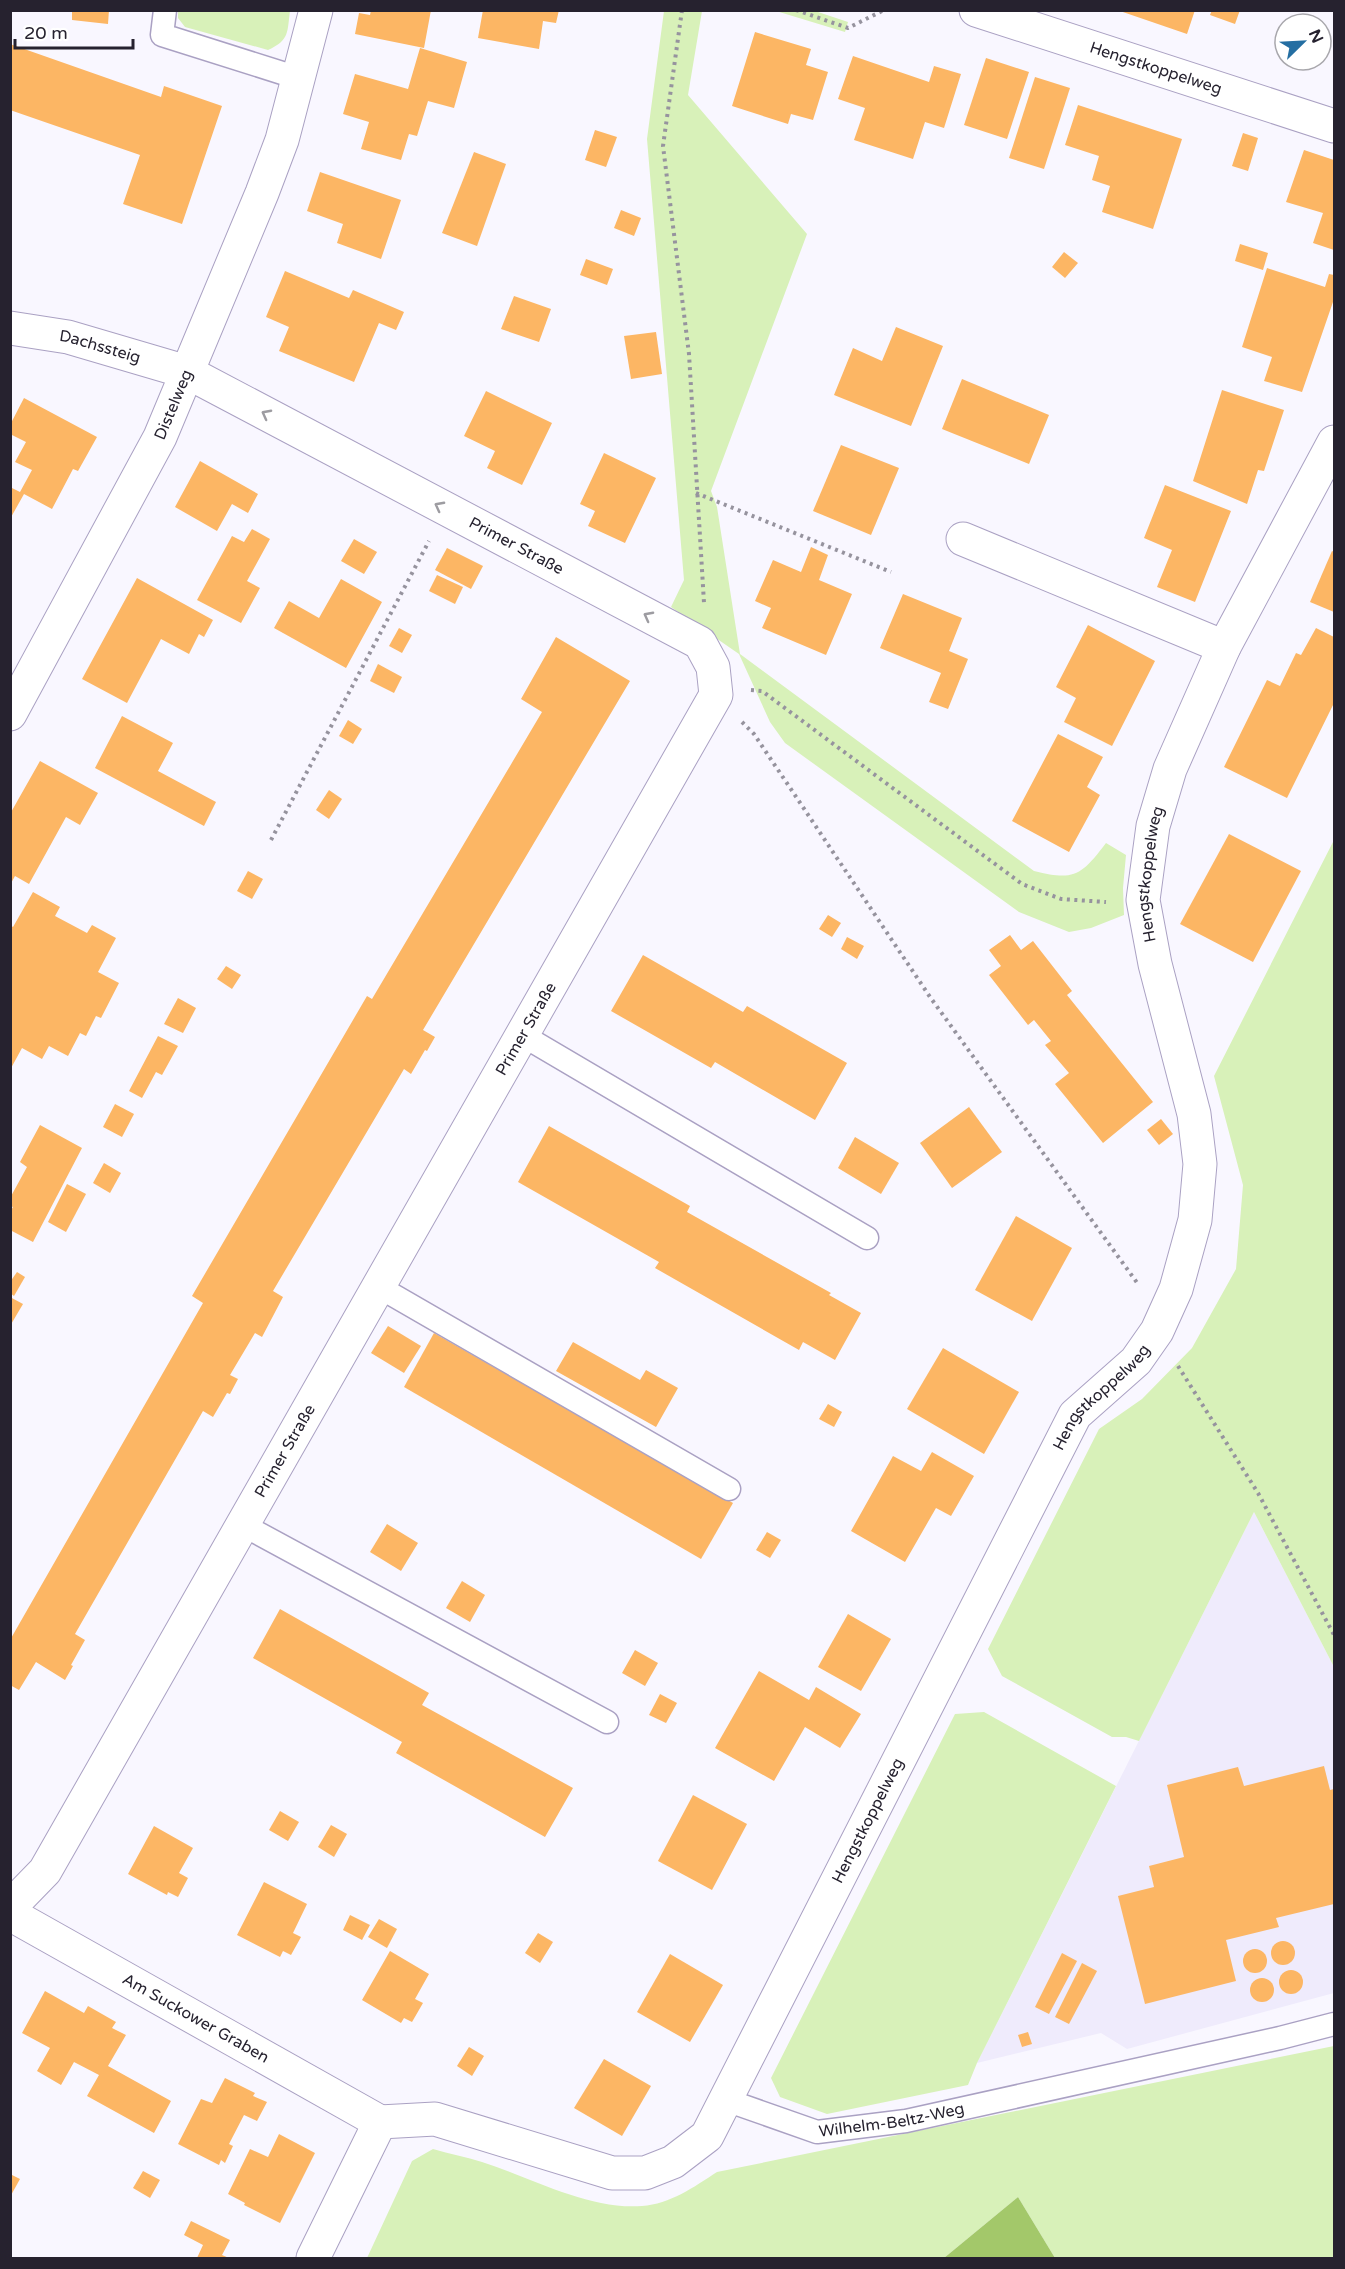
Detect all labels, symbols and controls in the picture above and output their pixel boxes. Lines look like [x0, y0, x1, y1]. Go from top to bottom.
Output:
scale bar [15, 12, 134, 50]
north arrow [1273, 12, 1333, 72]
text: 20 m [24, 22, 68, 44]
text: N [1304, 26, 1328, 46]
street label: Hengstkoppelweg [1087, 38, 1224, 99]
street label: Dachssteig [58, 326, 143, 368]
street label: Distelweg [150, 367, 197, 443]
one-way arrow [262, 410, 273, 422]
one-way arrow [434, 502, 445, 513]
street label: Primer Straße [465, 513, 567, 579]
one-way arrow [644, 612, 655, 623]
street label: Hengstkoppelweg [1133, 804, 1168, 944]
street label: Primer Straße [491, 979, 561, 1079]
street label: Hengstkoppelweg [1049, 1341, 1154, 1454]
street label: Primer Straße [250, 1401, 320, 1501]
street label: Hengstkoppelweg [828, 1755, 908, 1887]
street label: Am Suckower Graben [119, 1969, 273, 2068]
street label: Wilhelm-Beltz-Weg [818, 2098, 966, 2142]

